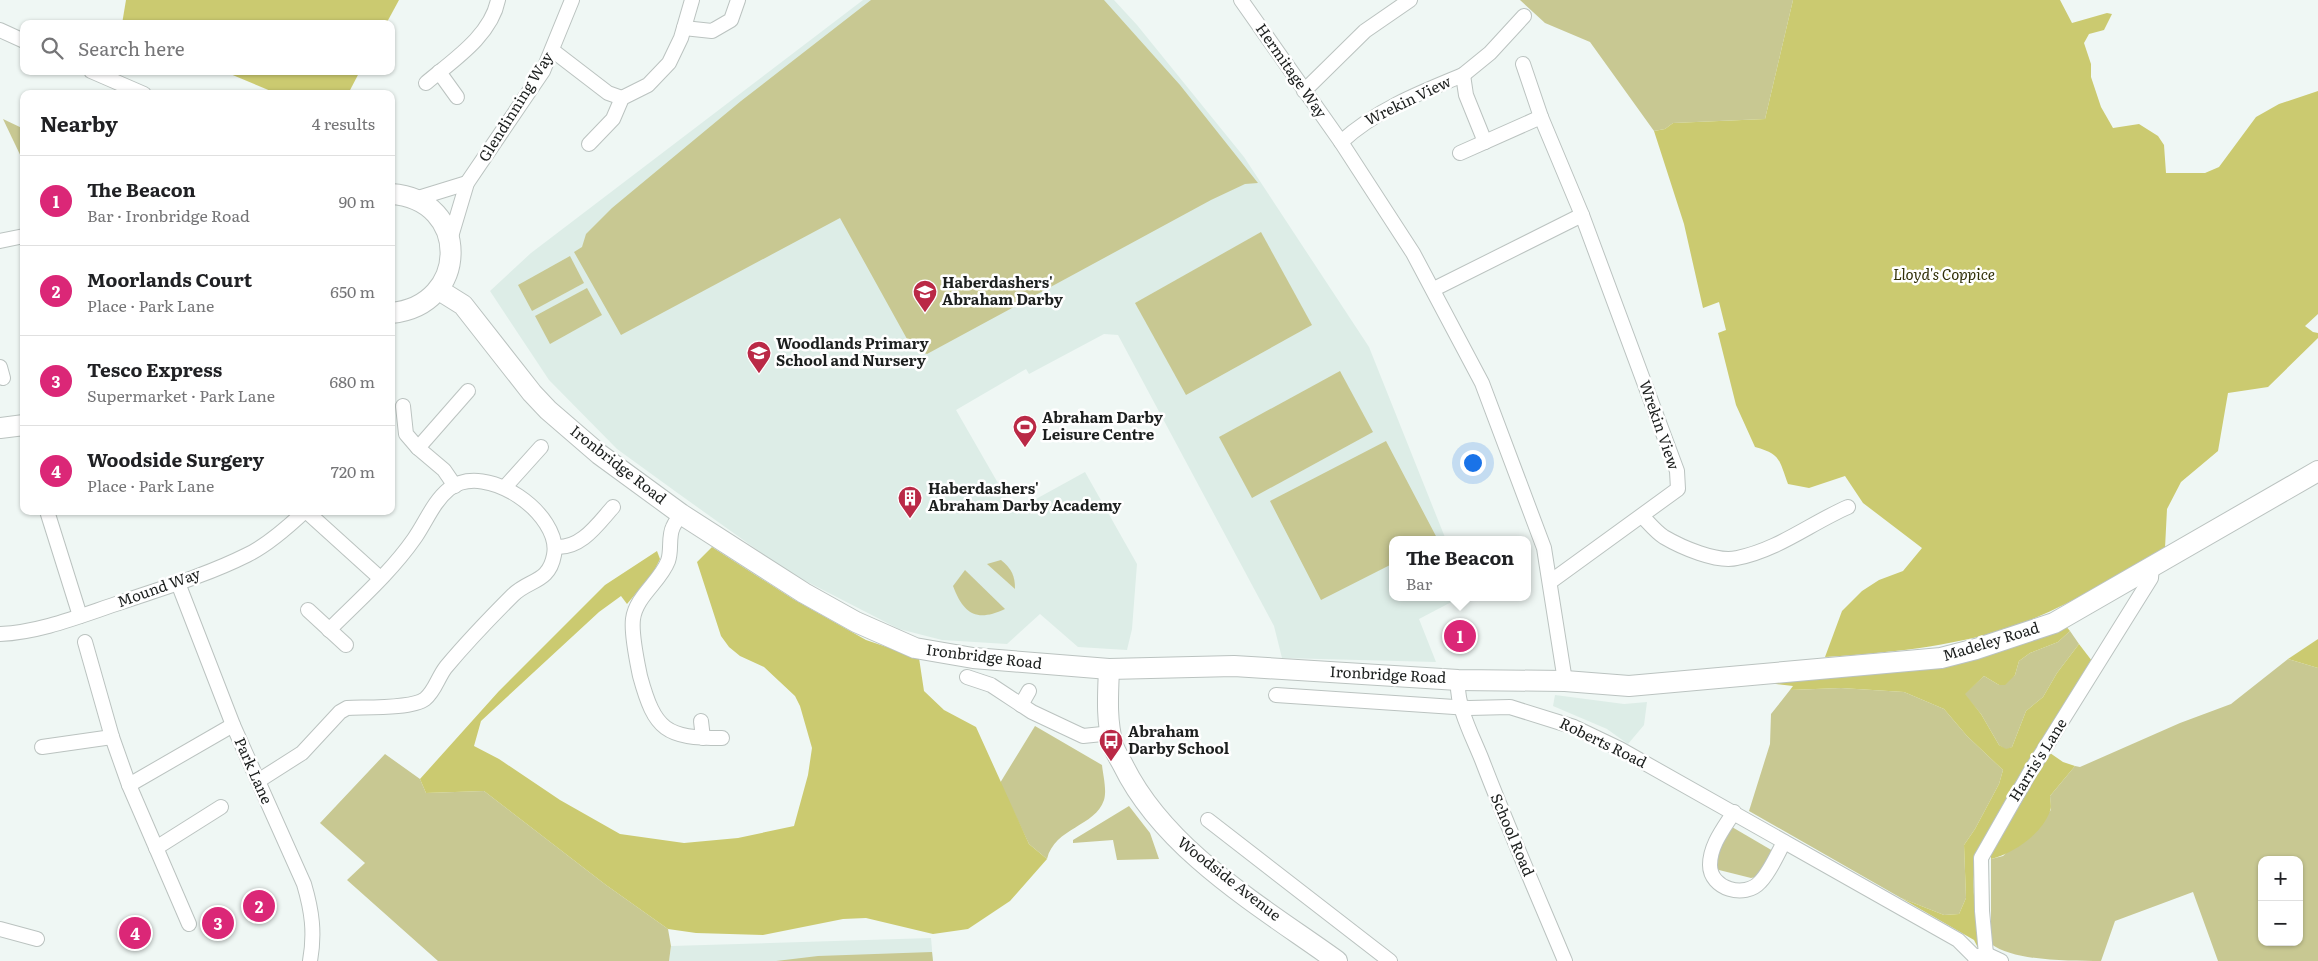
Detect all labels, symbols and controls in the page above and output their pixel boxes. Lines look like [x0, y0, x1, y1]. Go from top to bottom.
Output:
street label: Hermitage Way [1251, 18, 1334, 123]
search box [20, 20, 395, 75]
icon: search [38, 34, 66, 62]
text: Search here [78, 34, 185, 62]
street label: Glendinning Way [472, 46, 558, 166]
street label: Wrekin View [1360, 69, 1455, 131]
text: Nearby [40, 107, 118, 138]
text: 4 results [312, 111, 375, 135]
text: The Beacon [87, 175, 196, 203]
text: 1 [53, 189, 59, 213]
text: 90 m [339, 189, 375, 213]
text: Bar · Ironbridge Road [87, 203, 250, 227]
park label: Lloyd's Coppice [1893, 262, 1995, 285]
text: Moorlands Court [87, 265, 252, 293]
place label: Haberdashers' Abraham Darby [942, 270, 1064, 310]
text: 2 [52, 279, 60, 303]
text: 650 m [330, 279, 375, 303]
school or university icon: Haberdashers' Abraham Darby [912, 279, 938, 313]
text: Place · Park Lane [87, 293, 214, 317]
place label: Woodlands Primary School and Nursery [776, 331, 930, 371]
school or university icon: Woodlands Primary School and Nursery [746, 340, 772, 374]
text: Tesco Express [87, 355, 222, 383]
text: 3 [52, 369, 60, 393]
text: 680 m [330, 369, 375, 393]
street label: Wrekin View [1634, 377, 1687, 473]
text: Supermarket · Park Lane [87, 383, 275, 407]
place label: Abraham Darby Leisure Centre [1042, 405, 1164, 445]
sports icon: Abraham Darby Leisure Centre [1012, 414, 1038, 448]
street label: Ironbridge Road [566, 419, 672, 509]
text: Woodside Surgery [87, 445, 264, 473]
your location [1460, 450, 1486, 476]
text: 4 [51, 459, 61, 483]
text: 720 m [331, 459, 375, 483]
text: Place · Park Lane [87, 473, 214, 497]
place label: Haberdashers' Abraham Darby Academy [928, 476, 1122, 516]
building icon: Haberdashers' Abraham Darby Academy [897, 485, 923, 519]
popup [1389, 536, 1531, 601]
text: The Beacon [1406, 543, 1514, 571]
street label: Mound Way [114, 561, 204, 612]
text: Bar [1406, 571, 1432, 595]
street label: Madeley Road [1939, 615, 2042, 666]
pin: 1 [1444, 617, 1476, 655]
street label: Ironbridge Road [925, 637, 1043, 674]
street label: Ironbridge Road [1329, 659, 1447, 688]
street label: Roberts Road [1556, 711, 1651, 773]
street label: Harris's Lane [2002, 713, 2072, 805]
place label: Abraham Darby School [1128, 719, 1230, 759]
bus stop icon: Abraham Darby School [1098, 728, 1124, 762]
street label: Park Lane [229, 733, 279, 808]
street label: School Road [1486, 789, 1541, 879]
street label: Woodside Avenue [1173, 830, 1287, 926]
map controls [2258, 856, 2303, 946]
button: + [2258, 856, 2303, 901]
pin: 2 [243, 887, 275, 925]
button: − [2258, 901, 2303, 946]
pin: 3 [202, 904, 234, 942]
pin: 4 [119, 914, 151, 952]

